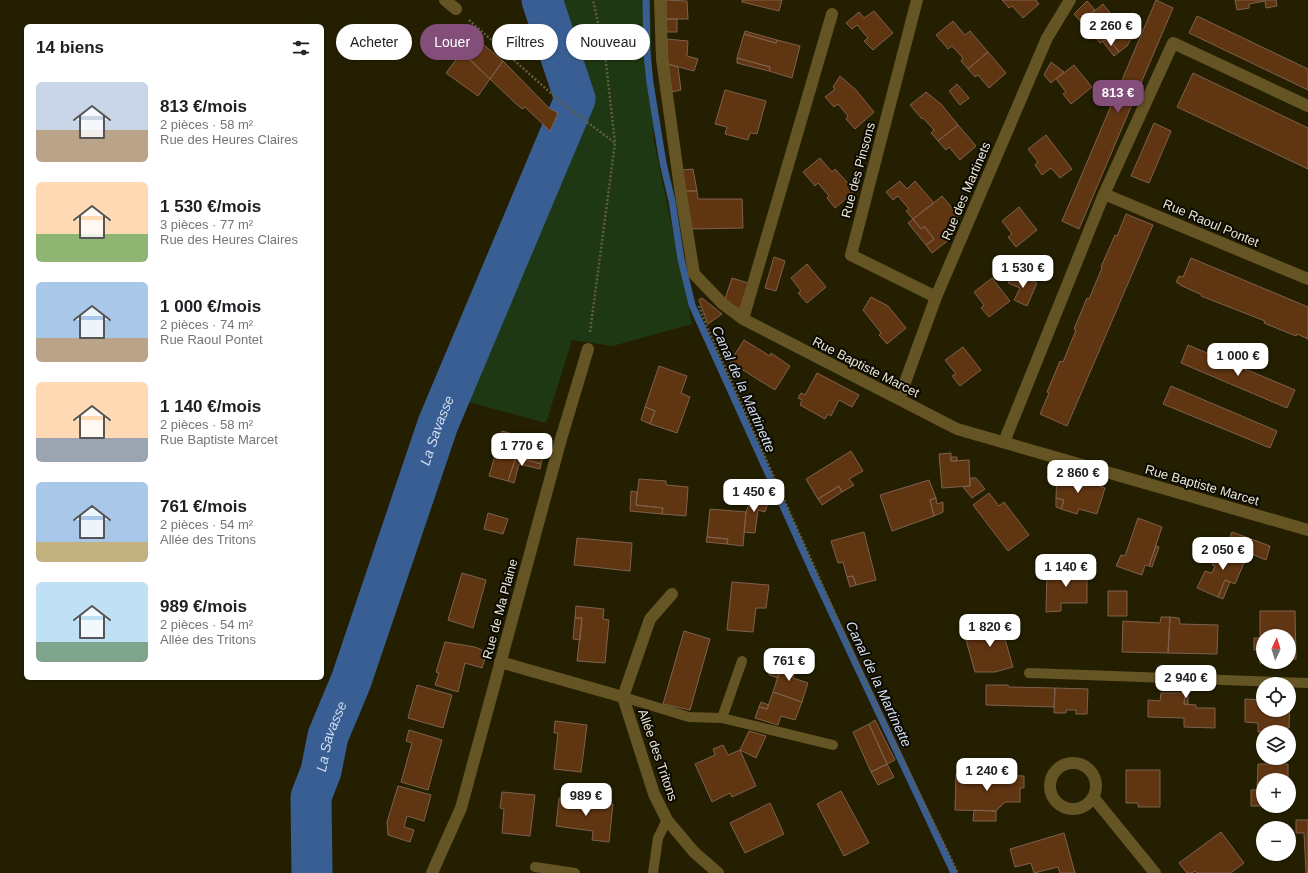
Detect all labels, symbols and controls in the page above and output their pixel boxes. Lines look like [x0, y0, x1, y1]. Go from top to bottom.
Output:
pin: 2 260 € [1074, 13, 1148, 47]
text: 2 260 € [1089, 18, 1133, 33]
chip: Acheter [336, 24, 412, 60]
chip: Louer [420, 24, 484, 60]
chip: Filtres [492, 24, 558, 60]
chip: Nouveau [566, 24, 650, 60]
icon: filters [290, 37, 312, 59]
text: 14 biens [36, 38, 104, 57]
pin: 813 € [1090, 80, 1146, 114]
text: 813 € [1102, 85, 1134, 100]
text: 813 €/mois [160, 97, 247, 116]
icon: home [68, 98, 116, 146]
text: 2 pièces · 58 m² [160, 117, 253, 132]
street label: Rue des Pinsons [838, 120, 878, 219]
text: Rue des Heures Claires [160, 132, 298, 147]
street label: Rue des Martinets [938, 139, 994, 242]
street label: Rue Raoul Pontet [1161, 196, 1262, 250]
text: 1 530 €/mois [160, 197, 261, 216]
icon: home [68, 198, 116, 246]
text: 3 pièces · 77 m² [160, 217, 253, 232]
text: Rue des Heures Claires [160, 232, 298, 247]
pin: 1 530 € [986, 255, 1060, 289]
text: 1 530 € [1001, 260, 1045, 275]
text: 1 000 €/mois [160, 297, 261, 316]
icon: home [68, 298, 116, 346]
text: 2 pièces · 74 m² [160, 317, 253, 332]
water label: Canal de la Martinette [709, 323, 779, 455]
text: Rue Raoul Pontet [160, 332, 263, 347]
street label: Rue Baptiste Marcet [810, 334, 922, 401]
pin: 1 000 € [1201, 343, 1275, 377]
text: 1 000 € [1216, 348, 1260, 363]
water label: La Savasse [417, 393, 457, 467]
text: 1 140 €/mois [160, 397, 261, 416]
icon: home [68, 398, 116, 446]
text: 2 pièces · 58 m² [160, 417, 253, 432]
text: Rue Baptiste Marcet [160, 432, 278, 447]
pin: 1 770 € [485, 433, 559, 467]
text: 1 770 € [500, 438, 544, 453]
pin: 2 860 € [1041, 460, 1115, 494]
street label: Rue Baptiste Marcet [1143, 462, 1261, 509]
text: 2 860 € [1056, 465, 1100, 480]
pin: 1 450 € [717, 479, 791, 513]
text: 1 450 € [732, 484, 776, 499]
text: 761 €/mois [160, 497, 247, 516]
icon: home [68, 498, 116, 546]
text: 2 pièces · 54 m² [160, 517, 253, 532]
text: Allée des Tritons [160, 532, 256, 547]
pin: 2 050 € [1186, 537, 1260, 571]
text: 2 050 € [1201, 542, 1245, 557]
pin: 1 140 € [1029, 554, 1103, 588]
street label: Rue de Ma Plaine [479, 557, 521, 661]
text: 1 140 € [1044, 559, 1088, 574]
text: 989 €/mois [160, 597, 247, 616]
icon: home [68, 598, 116, 646]
pin: 1 820 € [953, 614, 1027, 648]
text: 2 pièces · 54 m² [160, 617, 253, 632]
water label: Canal de la Martinette [843, 619, 915, 750]
text: 1 820 € [968, 619, 1012, 634]
north arrow [1256, 629, 1296, 669]
map controls [1256, 629, 1296, 861]
text: Allée des Tritons [160, 632, 256, 647]
pin: 761 € [761, 648, 817, 682]
text: 761 € [773, 653, 805, 668]
pin: 2 940 € [1149, 665, 1223, 699]
text: 2 940 € [1164, 670, 1208, 685]
button: locate [1256, 677, 1296, 717]
water label: La Savasse [313, 699, 350, 773]
street label: Allée des Tritons [635, 707, 681, 803]
button: layers [1256, 725, 1296, 765]
pin: 1 240 € [950, 758, 1024, 792]
text: 1 240 € [965, 763, 1009, 778]
button: + [1256, 773, 1296, 813]
pin: 989 € [558, 783, 614, 817]
text: 989 € [570, 788, 602, 803]
button: − [1256, 821, 1296, 861]

